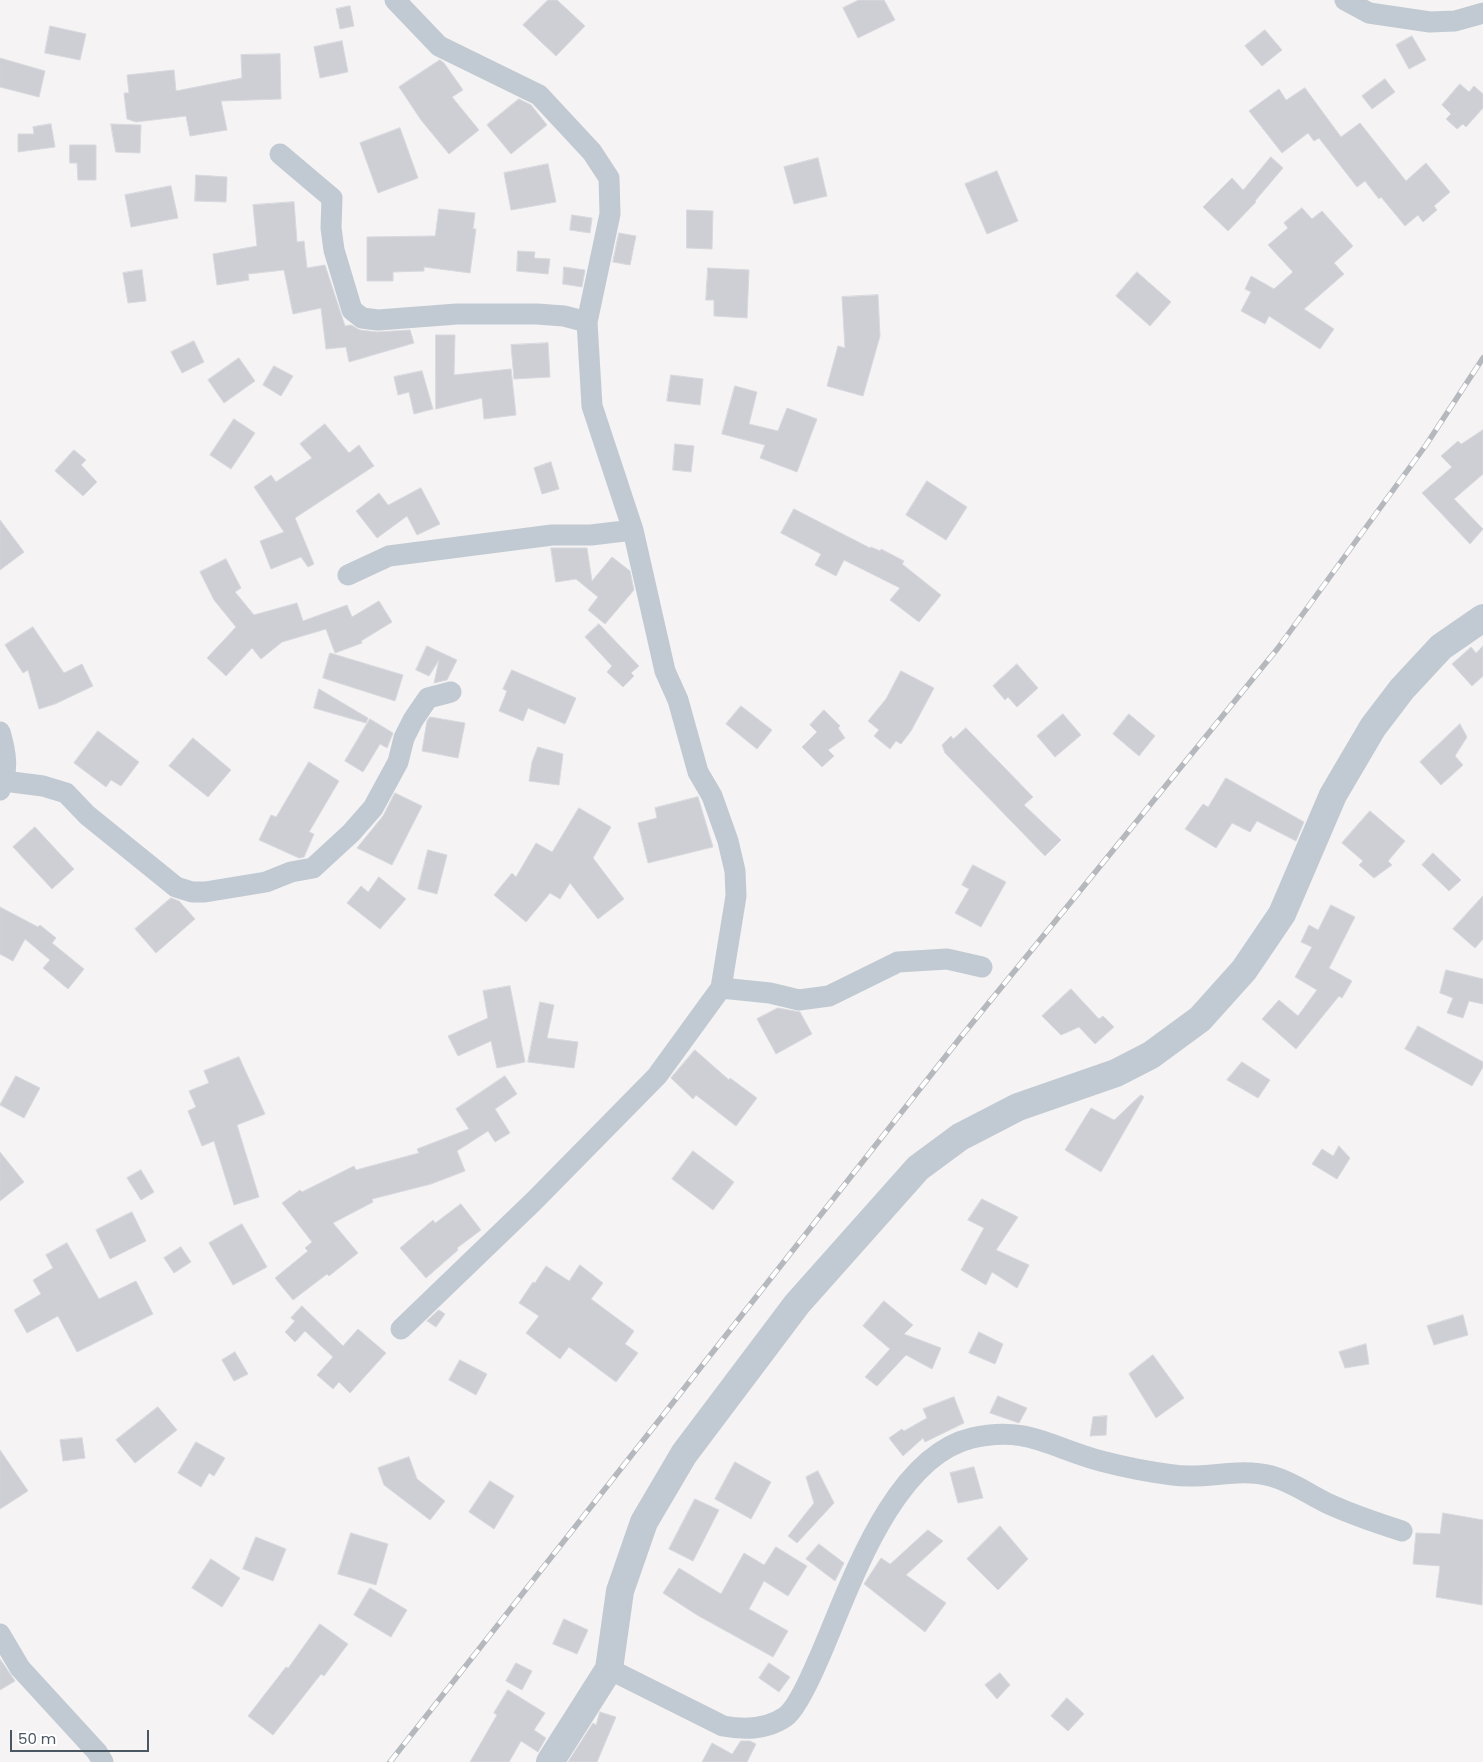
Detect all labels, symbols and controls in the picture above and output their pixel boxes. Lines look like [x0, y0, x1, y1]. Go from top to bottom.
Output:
scale bar [12, 1720, 151, 1752]
text: 50 m [18, 1728, 56, 1749]

